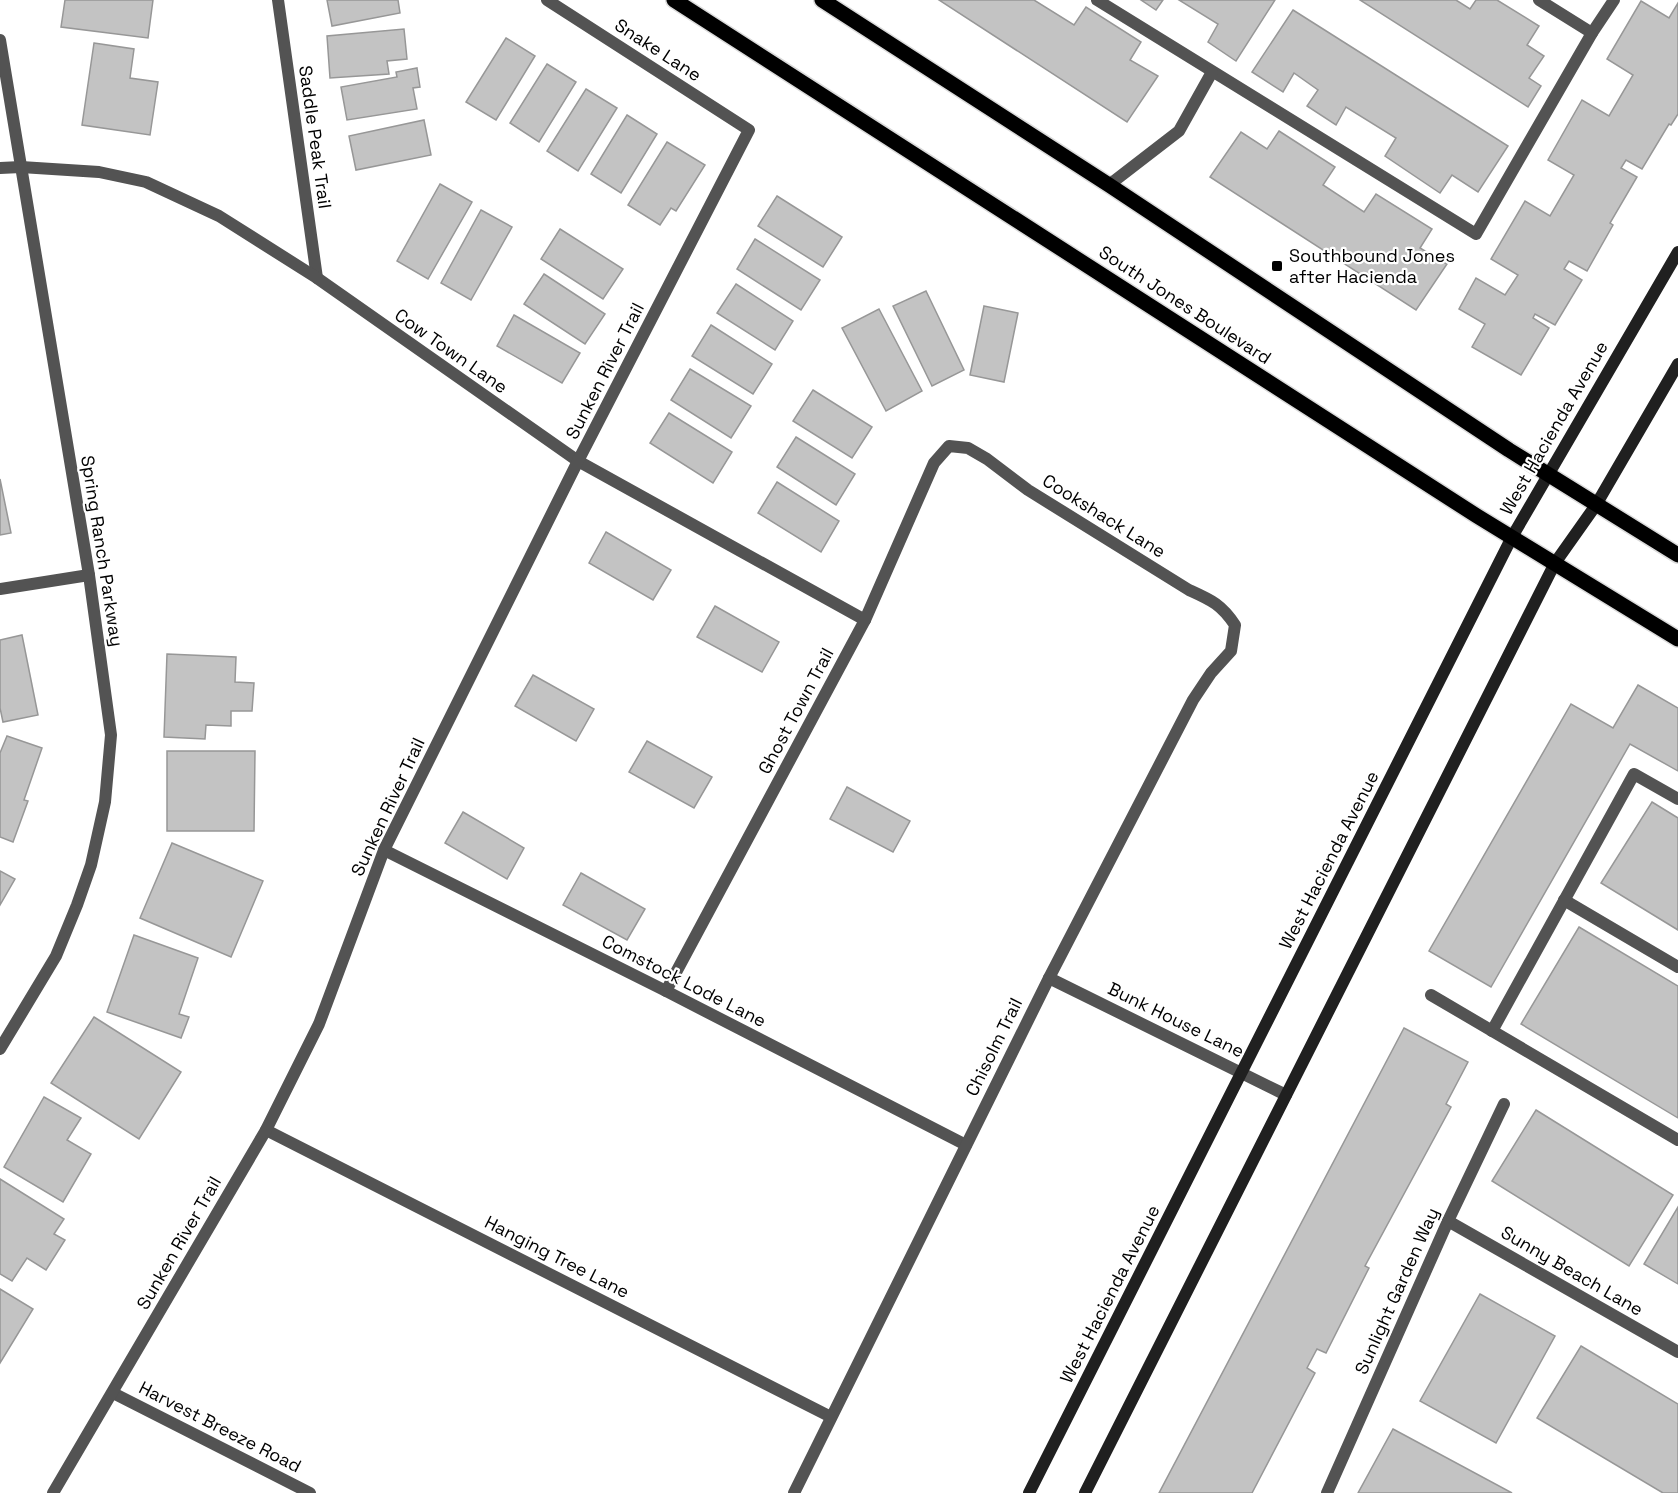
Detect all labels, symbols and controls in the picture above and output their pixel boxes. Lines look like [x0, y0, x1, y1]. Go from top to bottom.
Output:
street label: Snake Lane [611, 13, 706, 86]
street label: Saddle Peak Trail [294, 64, 337, 210]
street label: South Jones Boulevard [1095, 240, 1276, 369]
place label: Southbound Jones after Hacienda [1289, 244, 1455, 288]
marker: Southbound Jones after Hacienda [1270, 259, 1284, 273]
street label: Sunken River Trail [560, 299, 649, 443]
street label: Cow Town Lane [390, 303, 512, 398]
street label: West Hacienda Avenue [1494, 337, 1613, 519]
street label: Spring Ranch Parkway [76, 454, 129, 648]
street label: Cookshack Lane [1038, 469, 1170, 563]
street label: Ghost Town Trail [753, 644, 839, 778]
street label: Sunken River Trail [345, 734, 430, 880]
street label: West Hacienda Avenue [1274, 767, 1384, 953]
street label: Comstock Lode Lane [598, 929, 770, 1032]
street label: Bunk House Lane [1104, 977, 1248, 1063]
street label: Chisolm Trail [960, 994, 1027, 1100]
street label: Sunken River Trail [131, 1172, 226, 1314]
street label: West Hacienda Avenue [1055, 1201, 1165, 1387]
street label: Sunlight Garden Way [1349, 1204, 1444, 1378]
street label: Hanging Tree Lane [481, 1210, 633, 1303]
street label: Sunny Beach Lane [1497, 1220, 1648, 1321]
street label: Harvest Breeze Road [135, 1376, 305, 1477]

